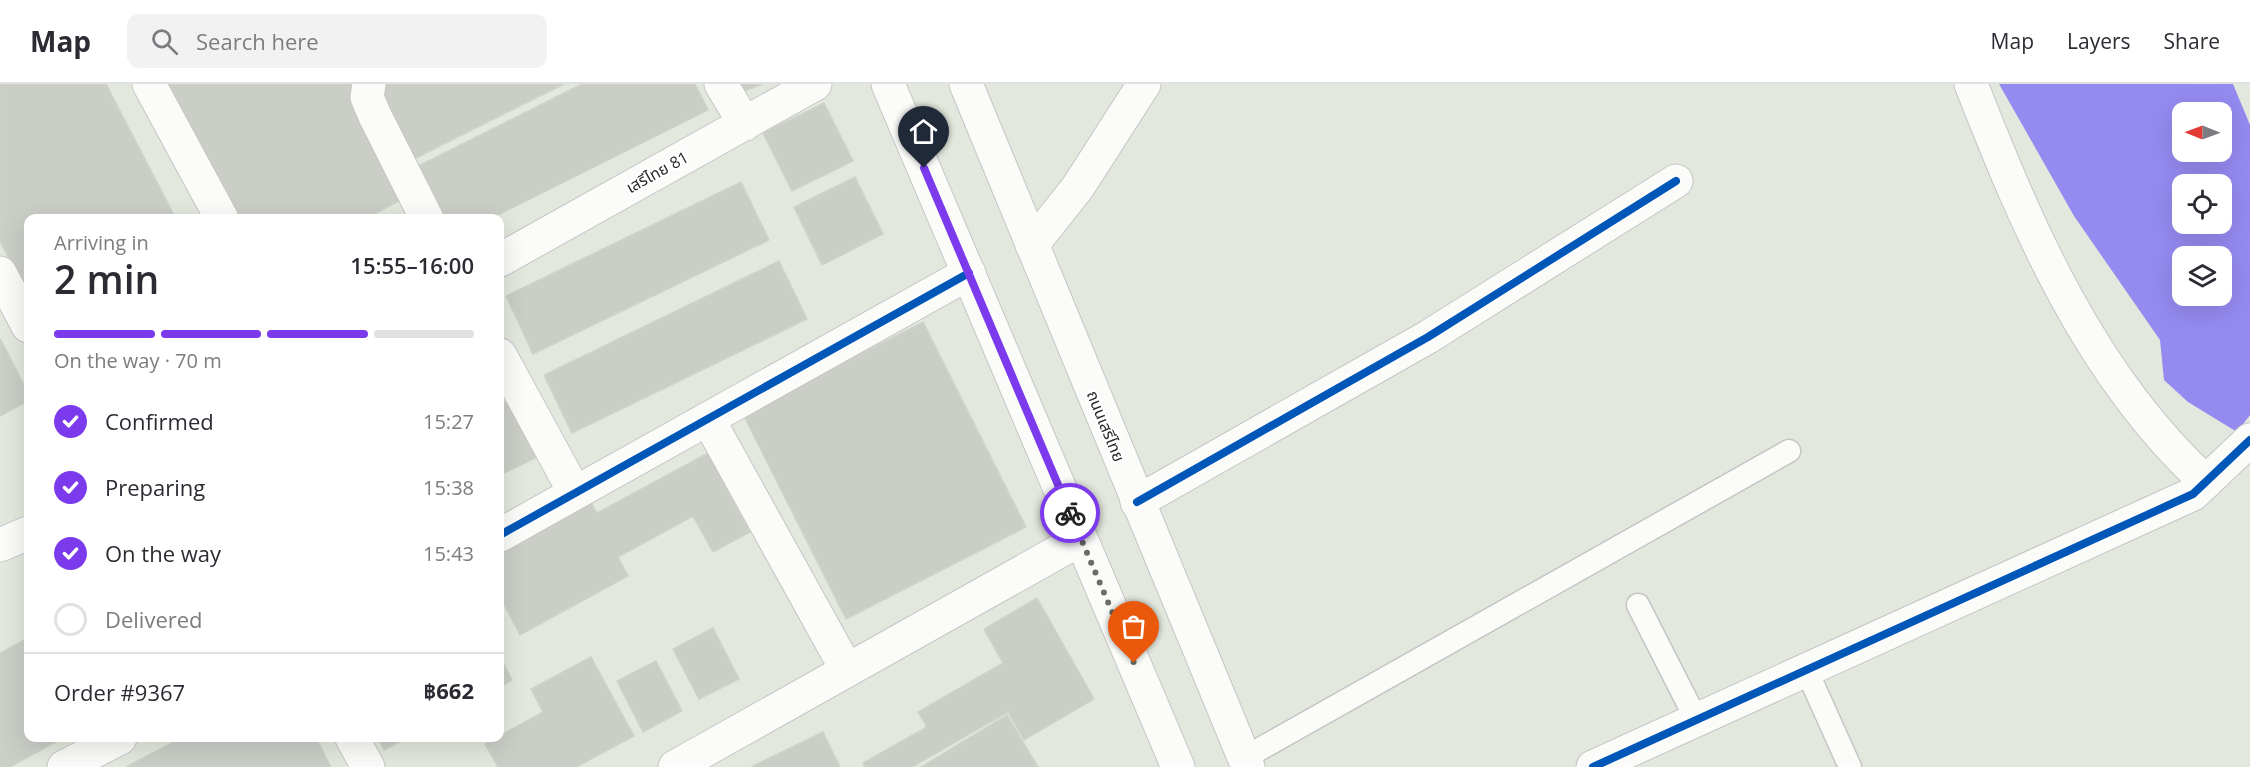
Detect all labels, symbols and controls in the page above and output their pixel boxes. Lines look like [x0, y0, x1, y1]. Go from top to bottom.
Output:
search box [127, 14, 547, 68]
text: Map [30, 22, 91, 60]
icon: search [148, 25, 181, 58]
text: Search here [196, 26, 319, 56]
text: Map [1991, 27, 2034, 55]
text: Layers [2067, 27, 2131, 55]
text: Share [2164, 27, 2220, 55]
north arrow [2172, 102, 2232, 162]
map controls [2172, 102, 2232, 306]
pin [898, 106, 949, 168]
icon: home [907, 115, 940, 148]
street label: เสรีไทย 81 [622, 146, 692, 198]
button: locate [2172, 174, 2232, 234]
text: Arriving in [54, 229, 149, 256]
button: layers [2172, 246, 2232, 306]
text: 15:55–16:00 [350, 250, 474, 280]
text: 2 min [54, 252, 159, 305]
text: On the way · 70 m [54, 347, 222, 374]
street label: ถนนเสรีไทย [1082, 387, 1130, 465]
icon: check [54, 405, 87, 438]
text: Confirmed [105, 406, 214, 436]
text: 15:27 [423, 408, 474, 435]
icon: check [54, 471, 87, 504]
text: Preparing [105, 472, 205, 502]
text: 15:38 [423, 474, 474, 501]
courier [1040, 483, 1100, 543]
icon: bike [1054, 497, 1087, 530]
icon: check [54, 537, 87, 570]
text: On the way [105, 538, 221, 568]
text: 15:43 [423, 540, 474, 567]
pin [1108, 601, 1159, 663]
text: Delivered [105, 604, 203, 634]
icon: bag [1117, 610, 1150, 643]
text: ฿662 [423, 675, 474, 705]
text: Order #9367 [54, 677, 185, 707]

